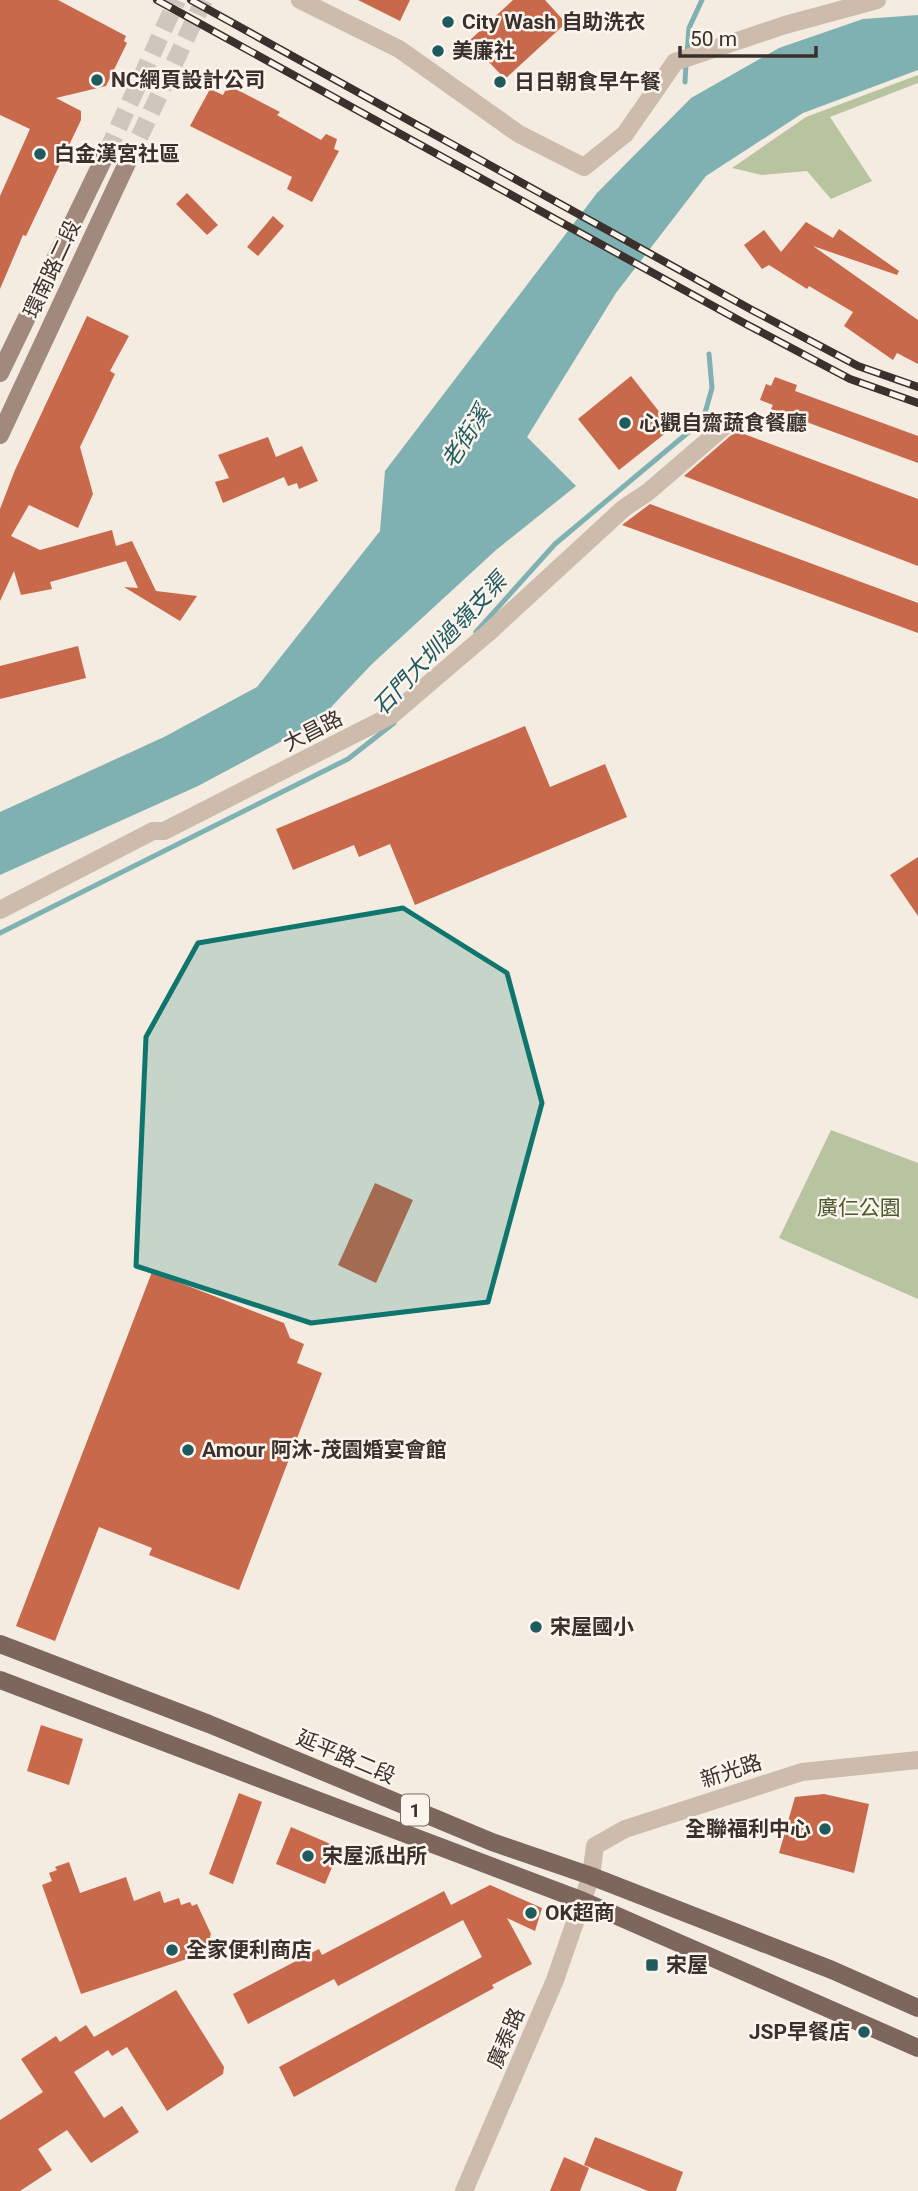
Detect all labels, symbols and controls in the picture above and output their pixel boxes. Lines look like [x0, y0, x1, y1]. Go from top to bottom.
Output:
place label: City Wash 自助洗衣 [462, 10, 645, 34]
marker: City Wash 自助洗衣 [440, 14, 456, 30]
scale bar [680, 14, 816, 58]
text: 50 m [690, 27, 737, 51]
place label: 美廉社 [452, 39, 515, 63]
marker: 美廉社 [430, 43, 446, 59]
place label: NC網頁設計公司 [111, 68, 266, 92]
place label: 日日朝食早午餐 [514, 70, 661, 94]
marker: NC網頁設計公司 [89, 72, 105, 88]
marker: 日日朝食早午餐 [492, 74, 508, 90]
place label: 白金漢宮社區 [54, 142, 180, 166]
marker: 白金漢宮社區 [32, 146, 48, 162]
street label: 環南路二段 [19, 216, 85, 322]
water label: 老街溪 [436, 398, 498, 473]
place label: 心觀自齋蔬食餐廳 [639, 411, 807, 435]
marker: 心觀自齋蔬食餐廳 [617, 415, 633, 431]
water label: 石門大圳過嶺支渠 [367, 565, 515, 720]
street label: 大昌路 [279, 706, 347, 756]
park label: 廣仁公園 [817, 1196, 901, 1220]
place label: Amour 阿沐-茂園婚宴會館 [202, 1438, 447, 1462]
marker: Amour 阿沐-茂園婚宴會館 [180, 1442, 196, 1458]
place label: 宋屋國小 [550, 1615, 634, 1639]
marker: 宋屋國小 [528, 1619, 544, 1635]
street label: 延平路二段 [293, 1725, 399, 1789]
street label: 新光路 [697, 1750, 765, 1792]
road number: 1 [401, 1794, 429, 1826]
place label: 全聯福利中心 [685, 1817, 811, 1841]
marker: 全聯福利中心 [817, 1821, 833, 1837]
place label: 宋屋派出所 [322, 1844, 427, 1868]
marker: 宋屋派出所 [300, 1848, 316, 1864]
place label: OK超商 [545, 1901, 615, 1925]
marker: OK超商 [523, 1905, 539, 1921]
place label: 全家便利商店 [186, 1938, 312, 1962]
marker: 全家便利商店 [164, 1942, 180, 1958]
place label: 宋屋 [666, 1953, 708, 1977]
marker: 宋屋 [644, 1957, 660, 1973]
street label: 廣泰路 [483, 2004, 529, 2072]
place label: JSP早餐店 [749, 2020, 850, 2044]
marker: JSP早餐店 [856, 2024, 872, 2040]

